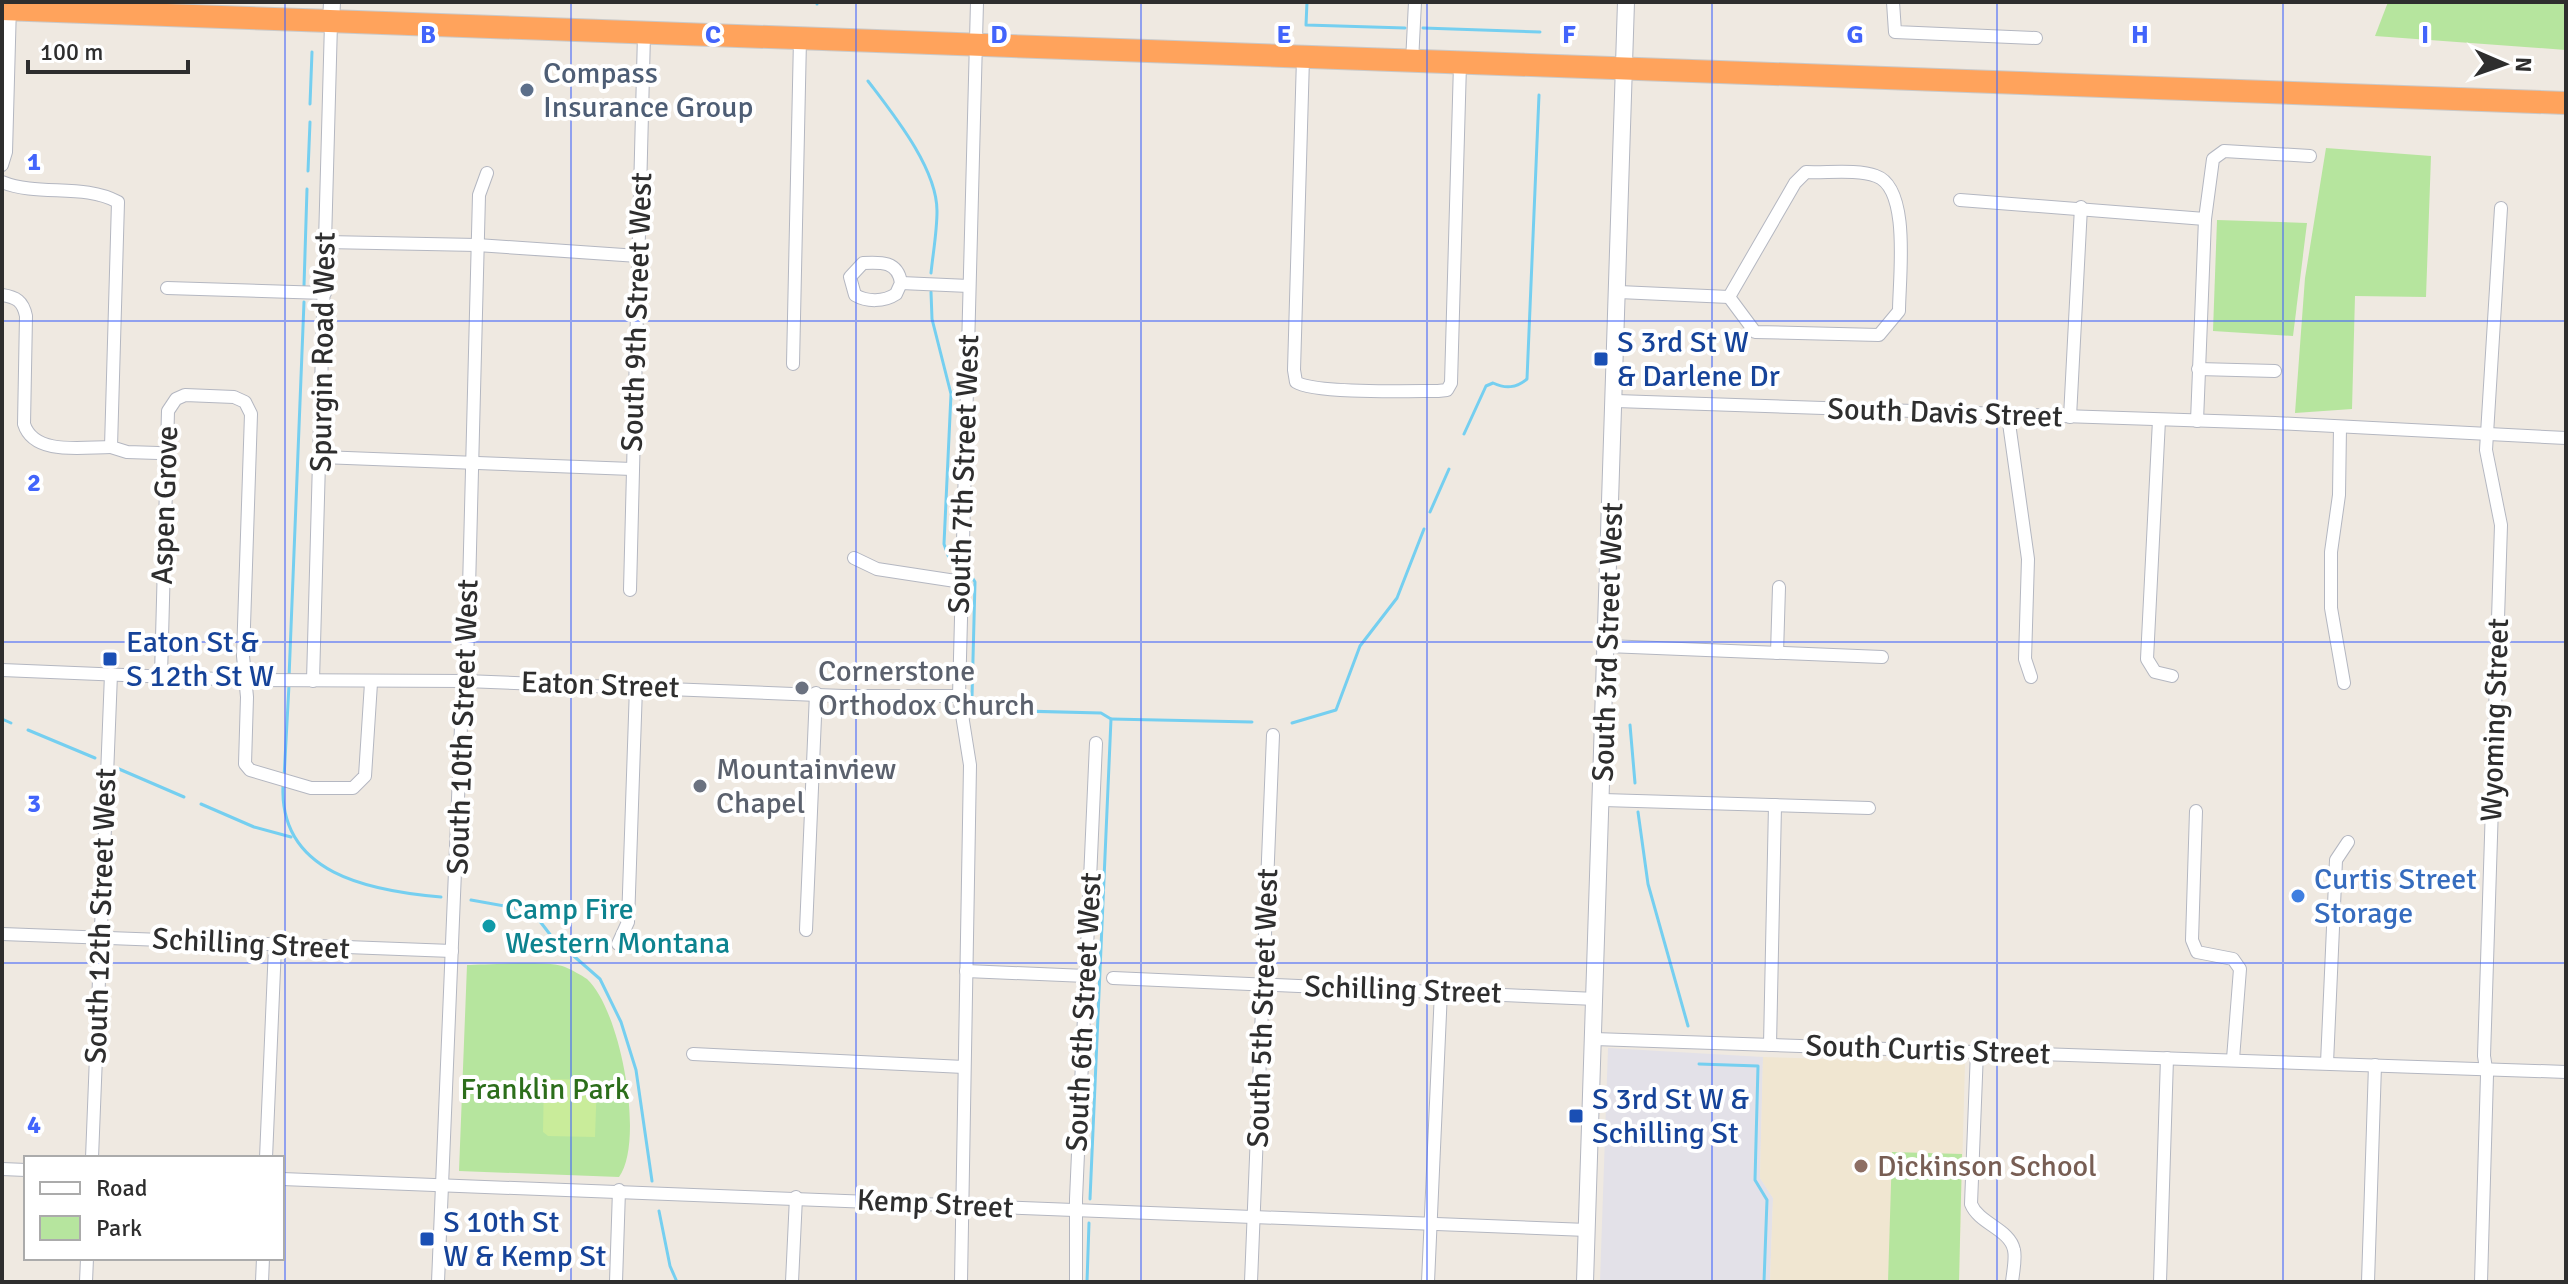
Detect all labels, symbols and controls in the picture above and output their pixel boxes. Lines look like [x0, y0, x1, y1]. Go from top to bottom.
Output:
text: B [420, 19, 436, 51]
text: C [705, 19, 721, 51]
text: D [990, 19, 1008, 51]
text: E [1277, 19, 1291, 51]
text: F [1562, 19, 1576, 51]
text: G [1846, 19, 1864, 51]
text: H [2131, 19, 2149, 51]
text: I [2421, 19, 2429, 51]
scale bar [28, 24, 188, 74]
north arrow [2464, 24, 2544, 104]
text: 100 m [40, 37, 103, 67]
place label: Compass Insurance Group [543, 55, 753, 126]
text: N [2510, 57, 2537, 73]
marker: Compass Insurance Group [518, 81, 536, 99]
text: 1 [27, 146, 41, 178]
street label: South 9th Street West [614, 172, 660, 452]
street label: Spurgin Road West [302, 232, 344, 472]
place label: S 3rd St W & Darlene Dr [1617, 324, 1780, 395]
street label: South 7th Street West [941, 334, 987, 614]
marker: S 3rd St W & Darlene Dr [1592, 350, 1610, 368]
street label: South Davis Street [1827, 390, 2063, 436]
street label: Aspen Grove [144, 425, 186, 585]
text: 2 [27, 467, 41, 499]
street label: South 3rd Street West [1585, 502, 1631, 782]
street label: South 10th Street West [439, 579, 487, 875]
street label: Wyoming Street [2473, 618, 2517, 822]
place label: Eaton St & S 12th St W [126, 624, 274, 695]
marker: Eaton St & S 12th St W [101, 650, 119, 668]
place label: Cornerstone Orthodox Church [818, 653, 1035, 724]
street label: Eaton Street [520, 664, 680, 706]
marker: Cornerstone Orthodox Church [793, 679, 811, 697]
place label: Mountainview Chapel [716, 751, 896, 822]
street label: South 12th Street West [77, 768, 125, 1064]
marker: Mountainview Chapel [691, 777, 709, 795]
text: 3 [27, 788, 41, 820]
place label: Curtis Street Storage [2314, 861, 2477, 932]
street label: South 5th Street West [1240, 868, 1286, 1148]
street label: South 6th Street West [1058, 871, 1110, 1153]
marker: Curtis Street Storage [2289, 887, 2307, 905]
place label: Camp Fire Western Montana [505, 891, 730, 962]
marker: Camp Fire Western Montana [480, 917, 498, 935]
street label: Schilling Street [151, 920, 351, 968]
street label: Schilling Street [1304, 968, 1502, 1012]
street label: South Curtis Street [1805, 1027, 2051, 1073]
park label: Franklin Park [460, 1071, 630, 1108]
place label: S 3rd St W & Schilling St [1592, 1081, 1750, 1152]
marker: S 3rd St W & Schilling St [1567, 1107, 1585, 1125]
text: 4 [27, 1109, 41, 1141]
place label: Dickinson School [1877, 1148, 2097, 1185]
legend [24, 1156, 284, 1260]
marker: Dickinson School [1852, 1157, 1870, 1175]
text: Road [96, 1173, 147, 1203]
street label: Kemp Street [856, 1181, 1014, 1227]
place label: S 10th St W & Kemp St [443, 1204, 606, 1275]
text: Park [96, 1213, 142, 1243]
marker: S 10th St W & Kemp St [418, 1230, 436, 1248]

